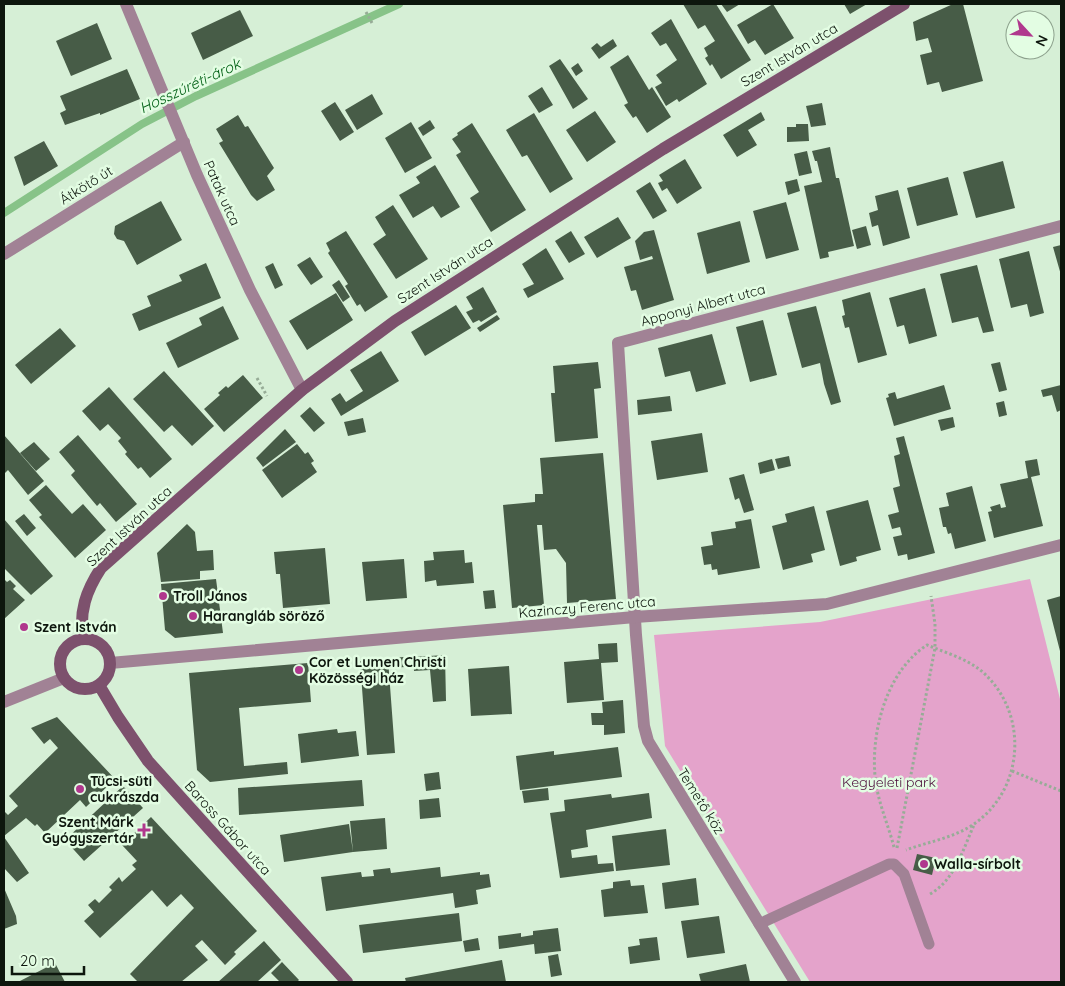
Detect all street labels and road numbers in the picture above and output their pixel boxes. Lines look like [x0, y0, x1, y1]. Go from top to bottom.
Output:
street label: Szent István utca [737, 19, 841, 91]
street label: Patak utca [200, 158, 244, 228]
street label: Átkötő út [56, 161, 116, 208]
street label: Szent István utca [394, 233, 496, 307]
street label: Apponyi Albert utca [639, 280, 767, 330]
street label: Szent István utca [83, 482, 175, 570]
street label: Kazinczy Ferenc utca [518, 592, 656, 622]
street label: Temető köz [674, 764, 729, 838]
street label: Baross Gábor utca [181, 777, 275, 879]

